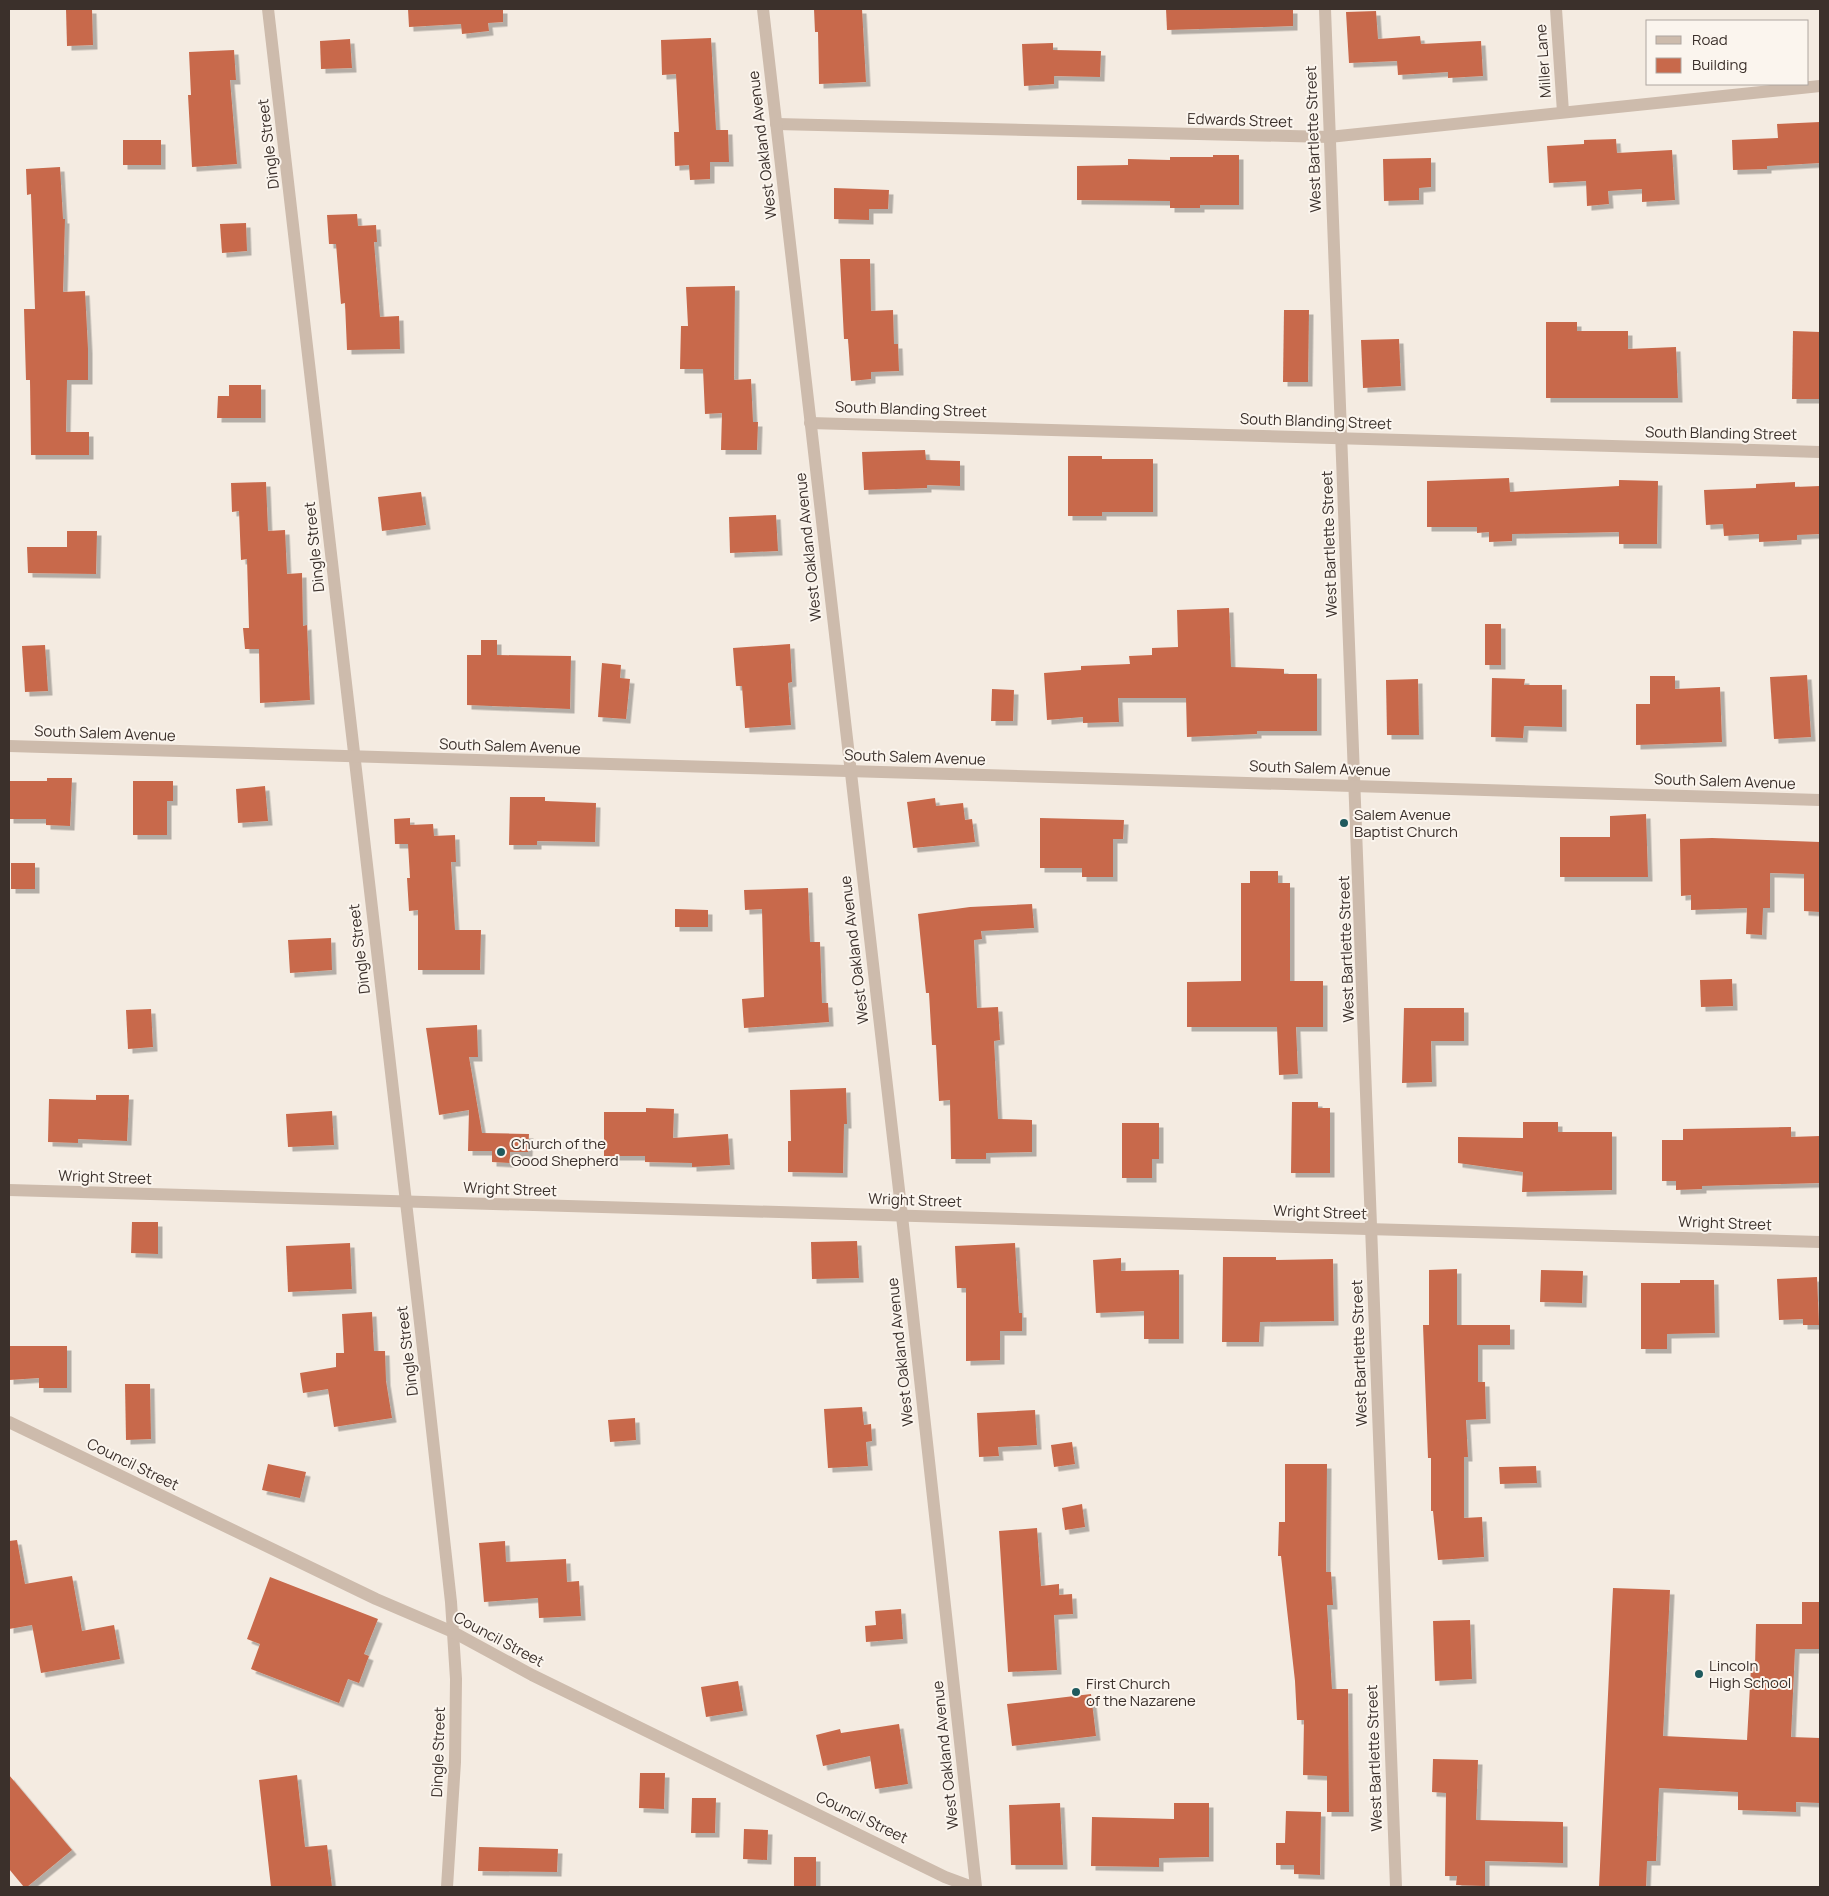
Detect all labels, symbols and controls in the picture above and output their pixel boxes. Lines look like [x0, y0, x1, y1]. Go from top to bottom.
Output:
legend [1646, 20, 1809, 85]
street label: Miller Lane [1530, 23, 1556, 99]
text: Road [1692, 29, 1728, 50]
text: Building [1692, 54, 1747, 75]
street label: West Bartlette Street [1300, 65, 1326, 213]
street label: West Oakland Avenue [742, 69, 782, 220]
street label: Dingle Street [252, 98, 284, 190]
street label: Edwards Street [1187, 108, 1293, 132]
street label: South Blanding Street [835, 396, 987, 422]
street label: South Blanding Street [1240, 408, 1392, 434]
street label: South Blanding Street [1645, 421, 1797, 445]
street label: West Bartlette Street [1316, 470, 1342, 618]
street label: West Oakland Avenue [790, 471, 826, 622]
street label: Dingle Street [299, 501, 329, 593]
street label: South Salem Avenue [34, 720, 176, 746]
street label: South Salem Avenue [439, 733, 581, 759]
street label: South Salem Avenue [844, 744, 986, 770]
street label: South Salem Avenue [1249, 755, 1391, 781]
street label: South Salem Avenue [1654, 768, 1796, 794]
place label: Salem Avenue Baptist Church [1354, 804, 1458, 842]
marker: Salem Avenue Baptist Church [1338, 817, 1350, 829]
street label: West Oakland Avenue [834, 874, 874, 1025]
street label: West Bartlette Street [1333, 875, 1359, 1023]
street label: Dingle Street [343, 903, 375, 995]
place label: Church of the Good Shepherd [511, 1133, 619, 1171]
marker: Church of the Good Shepherd [495, 1146, 507, 1158]
street label: Wright Street [58, 1165, 152, 1189]
street label: Wright Street [463, 1177, 557, 1201]
street label: Wright Street [868, 1188, 962, 1212]
street label: Wright Street [1273, 1200, 1367, 1224]
street label: Wright Street [1678, 1211, 1772, 1235]
street label: West Oakland Avenue [882, 1276, 918, 1427]
street label: West Bartlette Street [1346, 1279, 1372, 1427]
street label: Dingle Street [391, 1305, 423, 1397]
street label: Council Street [84, 1433, 182, 1495]
street label: Council Street [450, 1606, 548, 1672]
place label: Lincoln High School [1709, 1655, 1791, 1693]
marker: Lincoln High School [1693, 1668, 1705, 1680]
place label: First Church of the Nazarene [1086, 1673, 1196, 1711]
street label: West Oakland Avenue [927, 1679, 963, 1830]
street label: West Bartlette Street [1361, 1684, 1387, 1832]
marker: First Church of the Nazarene [1070, 1686, 1082, 1698]
street label: Dingle Street [426, 1706, 450, 1798]
street label: Council Street [813, 1786, 911, 1848]

